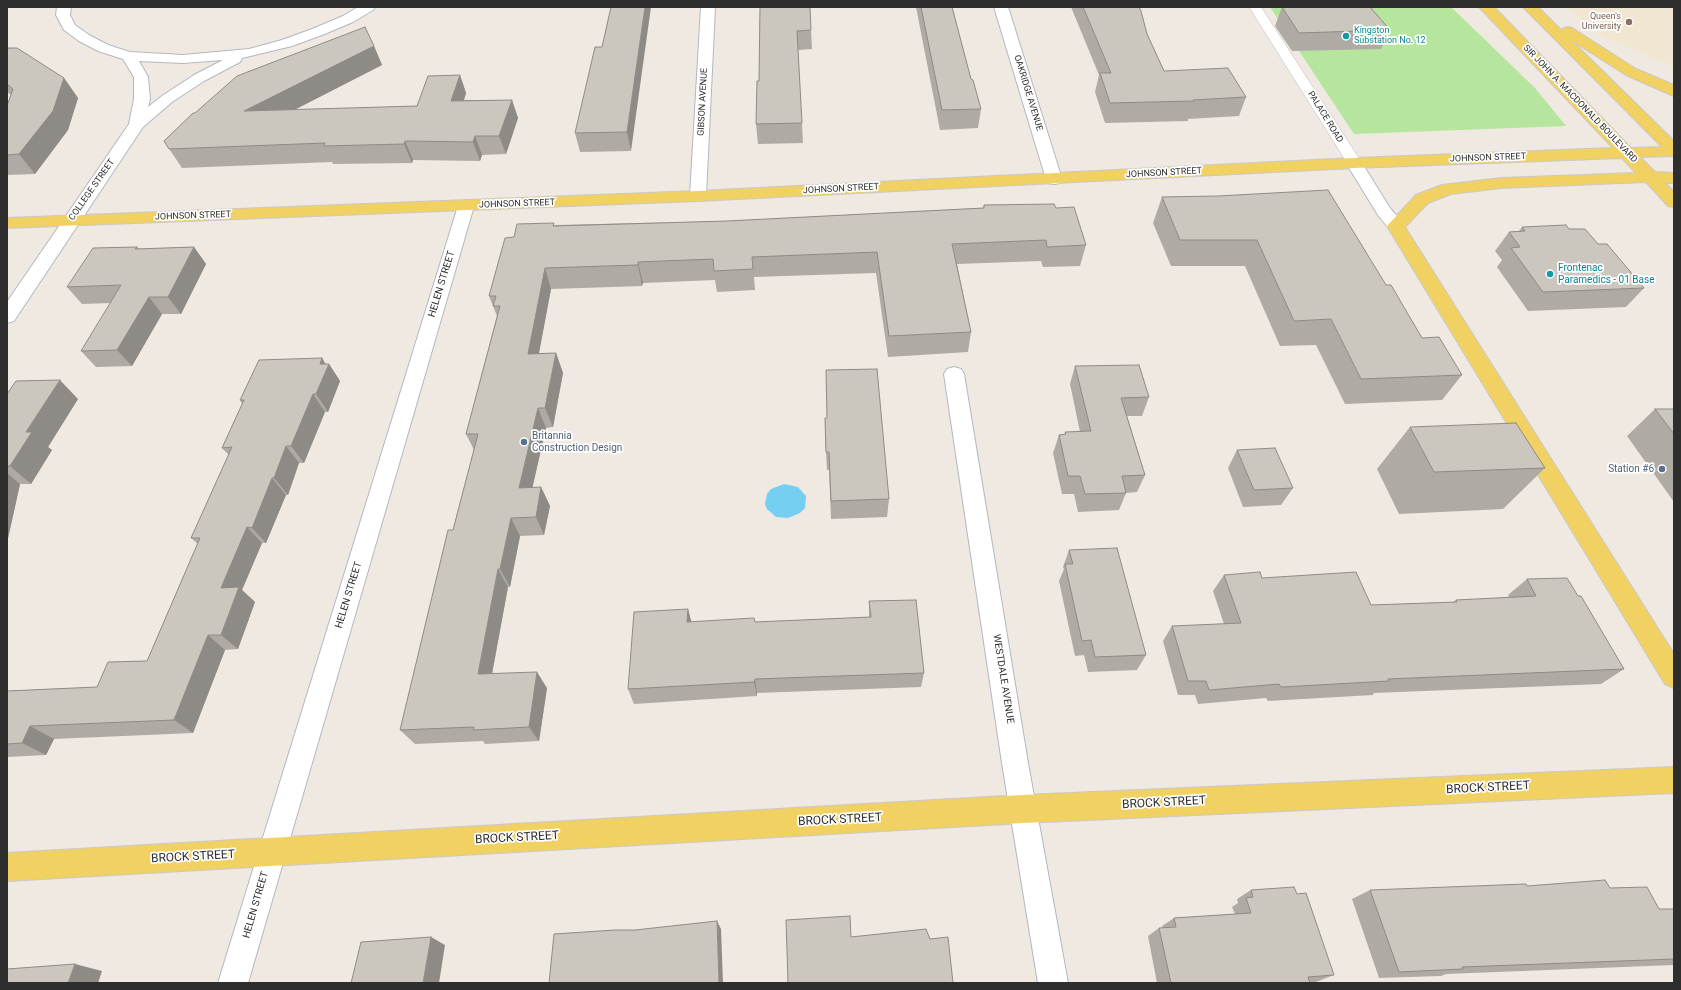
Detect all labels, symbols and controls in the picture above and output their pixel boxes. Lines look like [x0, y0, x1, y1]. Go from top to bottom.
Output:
place label: Queen's University [1582, 12, 1621, 33]
marker: Queen's University [1624, 17, 1634, 27]
place label: Kingston Substation No. 12 [1354, 26, 1426, 47]
marker: Kingston Substation No. 12 [1341, 31, 1351, 41]
street label: SIR JOHN A. MACDONALD BOULEVARD [1521, 43, 1639, 165]
street label: OAKRIDGE AVENUE [1011, 54, 1045, 132]
street label: GIBSON AVENUE [696, 68, 710, 136]
street label: PALACE ROAD [1305, 89, 1345, 145]
street label: JOHNSON STREET [1450, 151, 1526, 165]
street label: COLLEGE STREET [67, 157, 117, 223]
street label: JOHNSON STREET [1126, 166, 1202, 180]
street label: JOHNSON STREET [803, 182, 879, 196]
street label: JOHNSON STREET [479, 197, 555, 211]
street label: JOHNSON STREET [155, 209, 231, 223]
street label: HELEN STREET [426, 249, 458, 319]
place label: Frontenac Paramedics - 01 Base [1558, 262, 1654, 286]
marker: Frontenac Paramedics - 01 Base [1545, 269, 1555, 279]
place label: Britannia Construction Design [532, 430, 622, 454]
marker: Britannia Construction Design [519, 437, 529, 447]
place label: Station #6 [1608, 463, 1654, 475]
marker: Station #6 [1657, 464, 1667, 474]
street label: HELEN STREET [333, 560, 365, 630]
street label: WESTDALE AVENUE [990, 633, 1016, 725]
street label: BROCK STREET [1446, 779, 1530, 797]
street label: BROCK STREET [1122, 794, 1206, 812]
street label: BROCK STREET [798, 811, 882, 829]
street label: BROCK STREET [475, 829, 559, 847]
street label: BROCK STREET [151, 848, 235, 866]
street label: HELEN STREET [241, 870, 271, 940]

